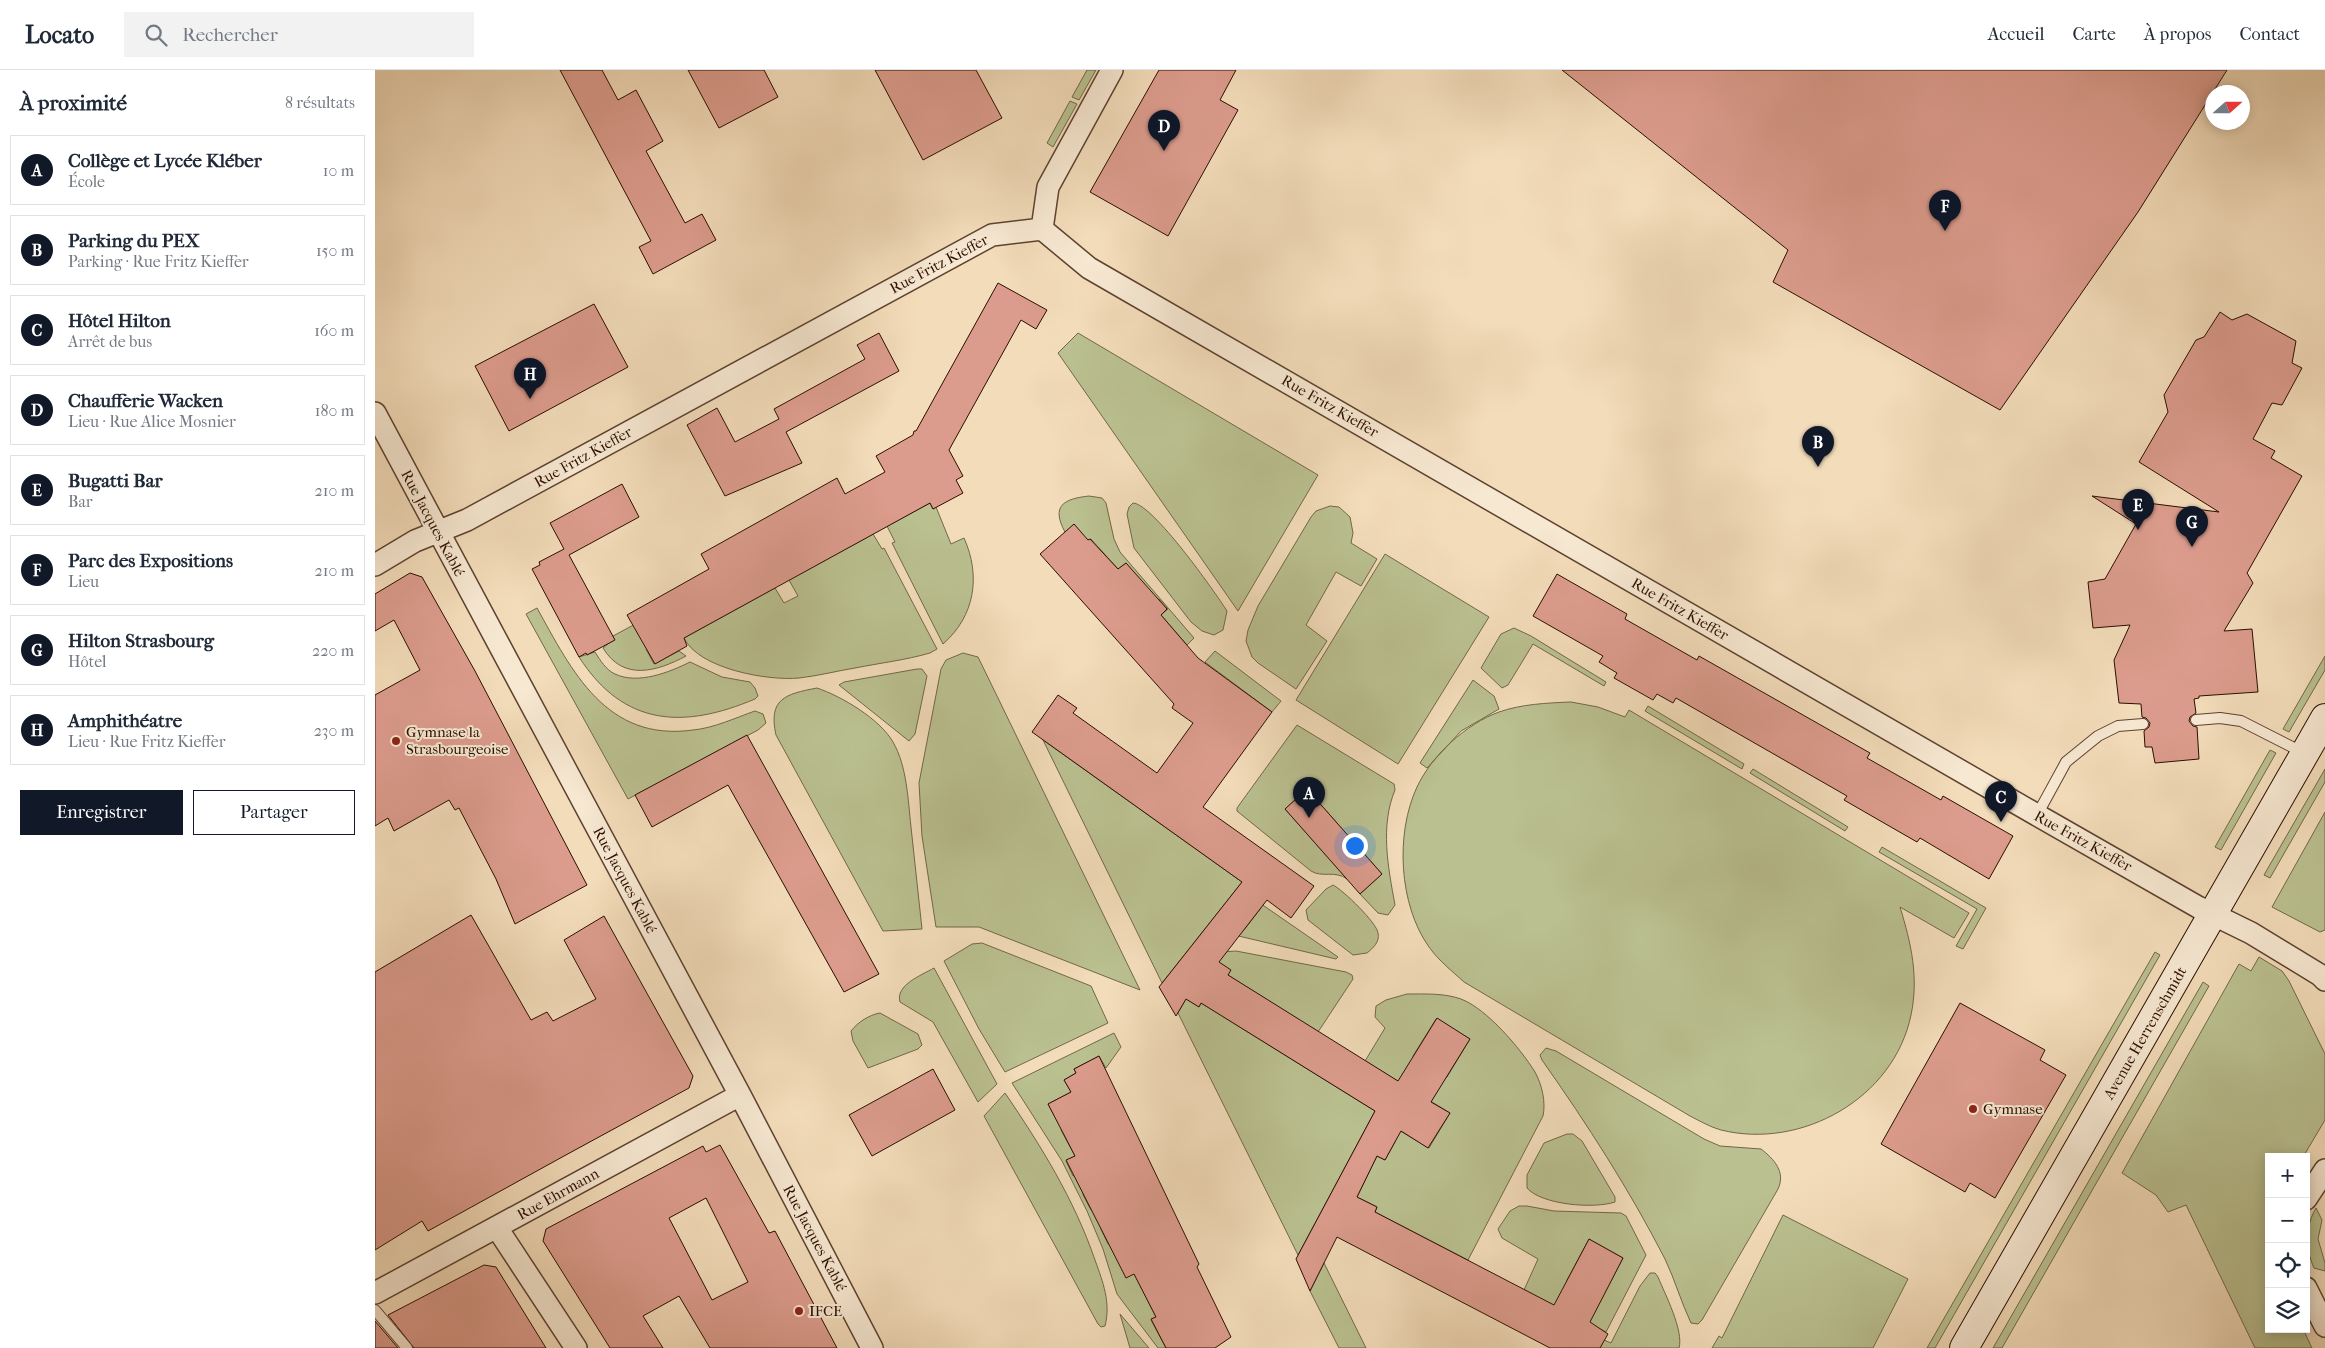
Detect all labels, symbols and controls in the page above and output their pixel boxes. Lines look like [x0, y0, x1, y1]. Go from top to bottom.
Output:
search box [124, 12, 474, 57]
text: Locato [25, 21, 94, 49]
icon: search [142, 21, 170, 49]
text: Rechercher [182, 24, 278, 46]
text: Accueil [1988, 24, 2045, 45]
text: Carte [2073, 24, 2116, 45]
text: À propos [2144, 24, 2211, 45]
text: Contact [2239, 24, 2300, 45]
north arrow [2205, 85, 2250, 130]
text: À proximité [20, 91, 127, 115]
text: 8 résultats [285, 93, 355, 112]
pin: D [1148, 110, 1180, 151]
text: Collège et Lycée Kléber [68, 150, 262, 172]
text: A [32, 161, 42, 180]
text: 10 m [323, 161, 354, 180]
text: École [68, 172, 105, 191]
pin: F [1929, 190, 1961, 231]
text: Parking du PEX [68, 230, 200, 252]
street label: Rue Fritz Kieffer [887, 230, 992, 298]
text: B [32, 241, 42, 260]
text: 150 m [316, 241, 354, 260]
text: Parking · Rue Fritz Kieffer [68, 252, 249, 271]
text: Hôtel Hilton [68, 310, 171, 332]
text: C [32, 321, 42, 340]
text: 160 m [314, 321, 354, 340]
text: Arrêt de bus [68, 332, 152, 351]
pin: H [514, 358, 546, 399]
street label: Rue Fritz Kieffer [1278, 371, 1382, 441]
text: Chaufferie Wacken [68, 390, 223, 412]
text: D [31, 401, 43, 420]
text: 180 m [315, 401, 354, 420]
text: Lieu · Rue Alice Mosnier [68, 412, 236, 431]
street label: Rue Fritz Kieffer [531, 422, 636, 491]
pin: B [1802, 426, 1834, 467]
street label: Rue Jacques Kablé [397, 467, 469, 580]
text: Bugatti Bar [68, 470, 163, 492]
text: E [32, 481, 42, 500]
text: 210 m [315, 481, 354, 500]
pin: E [2122, 489, 2154, 530]
text: Bar [68, 492, 93, 511]
pin: G [2176, 506, 2208, 547]
text: Parc des Expositions [68, 550, 233, 572]
text: F [33, 561, 41, 580]
text: 210 m [315, 561, 354, 580]
text: Lieu [68, 572, 99, 591]
street label: Rue Fritz Kieffer [1628, 574, 1732, 644]
text: Hilton Strasbourg [68, 630, 214, 652]
text: G [31, 641, 43, 660]
text: 220 m [312, 641, 354, 660]
text: Hôtel [68, 652, 106, 671]
text: Amphithéatre [68, 710, 182, 732]
text: H [31, 721, 43, 740]
text: 230 m [314, 721, 354, 740]
place label: Gymnase la Strasbourgeoise [406, 723, 509, 758]
text: Lieu · Rue Fritz Kieffer [68, 732, 225, 751]
marker: Gymnase la Strasbourgeoise [390, 735, 402, 747]
pin: A [1293, 777, 1325, 818]
pin: C [1985, 781, 2017, 822]
button: Enregistrer [20, 790, 183, 835]
button: Partager [193, 790, 355, 835]
street label: Rue Fritz Kieffer [2031, 807, 2136, 876]
street label: Rue Jacques Kablé [589, 824, 661, 937]
your location [1342, 833, 1368, 859]
street label: Avenue Herrenschmidt [2099, 963, 2191, 1103]
place label: Gymnase [1983, 1100, 2043, 1118]
marker: Gymnase [1967, 1103, 1979, 1115]
map controls [2265, 1153, 2310, 1333]
button: + [2265, 1153, 2310, 1198]
street label: Rue Ehrmann [514, 1164, 602, 1224]
street label: Rue Jacques Kablé [779, 1182, 851, 1295]
button: − [2265, 1198, 2310, 1243]
button: locate [2265, 1243, 2310, 1288]
button: layers [2265, 1288, 2310, 1333]
place label: IFCE [809, 1302, 842, 1320]
marker: IFCE [793, 1305, 805, 1317]

